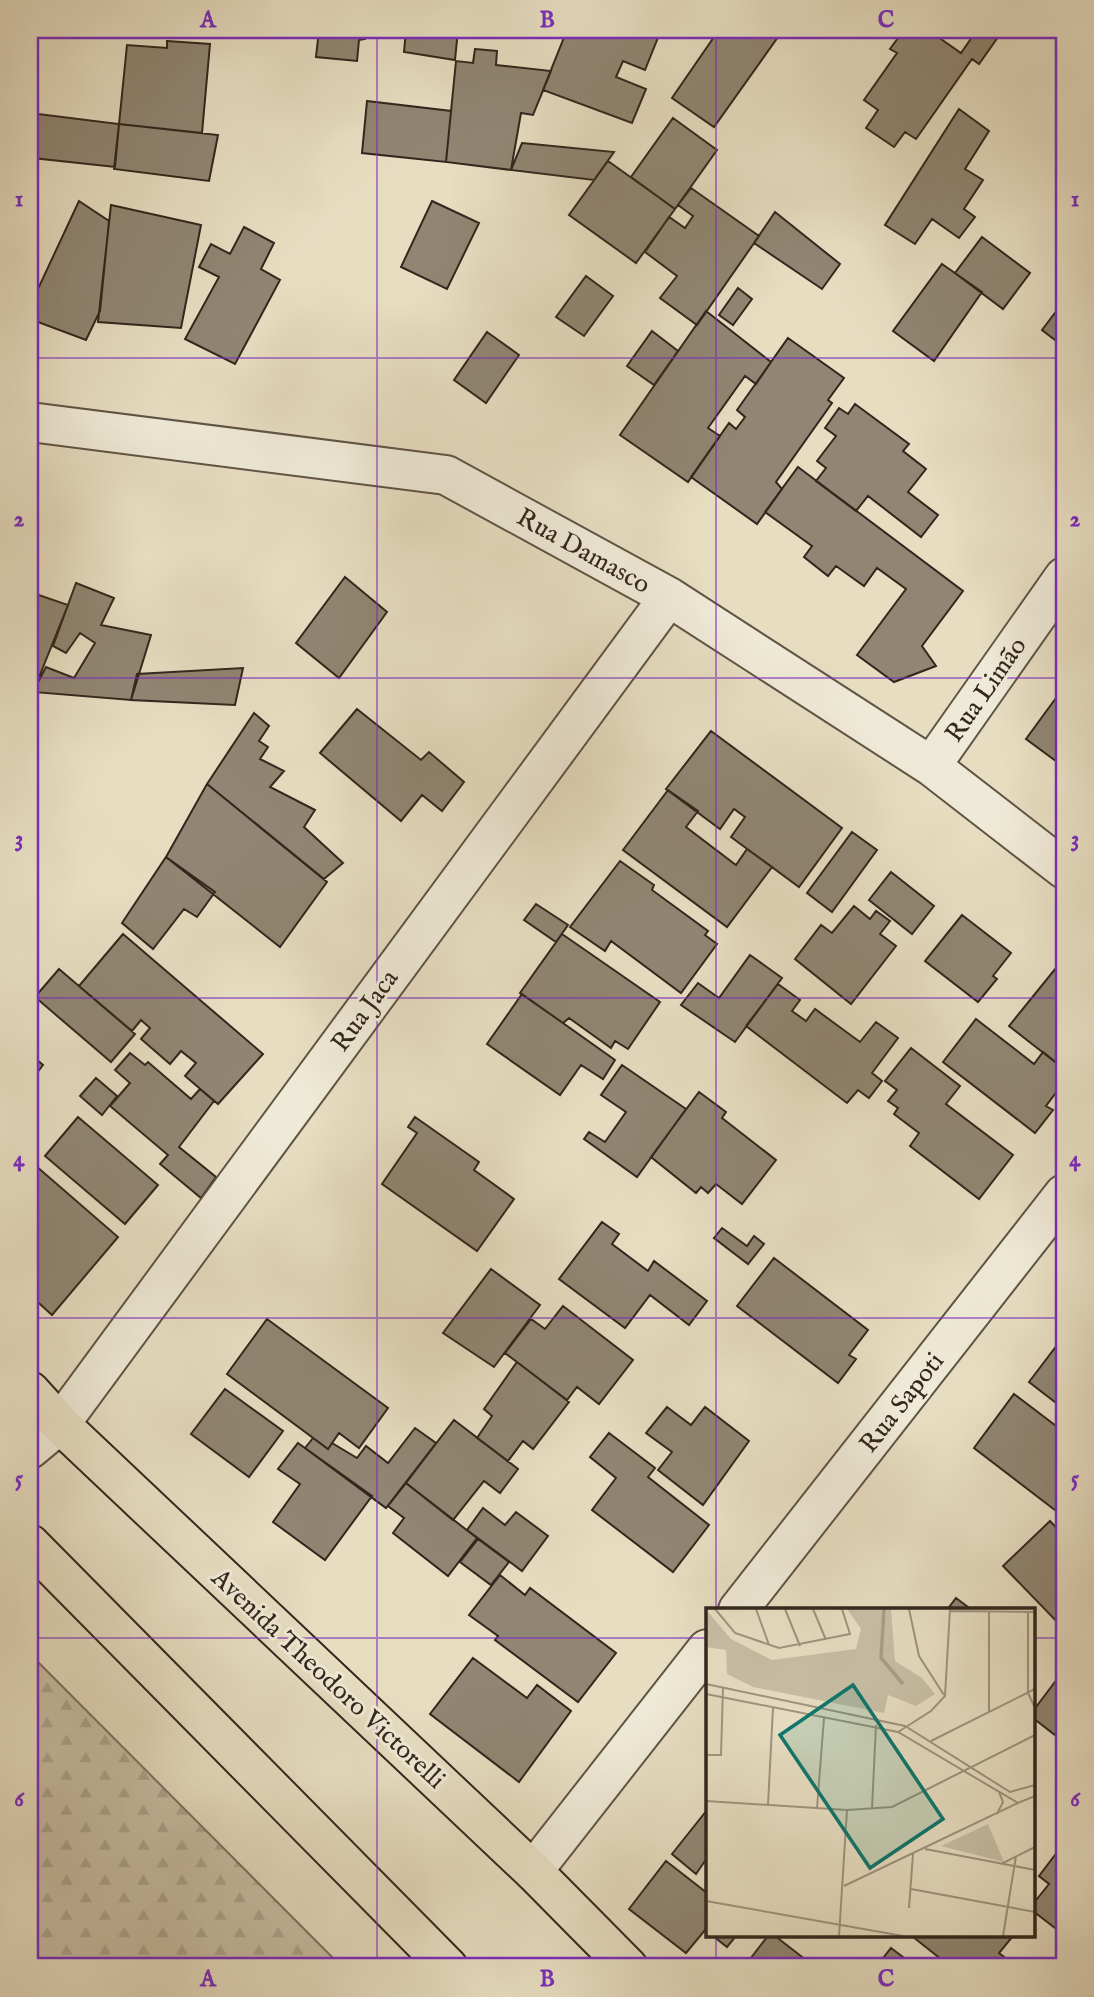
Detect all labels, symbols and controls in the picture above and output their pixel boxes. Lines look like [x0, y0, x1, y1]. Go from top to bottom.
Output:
text: A [199, 6, 217, 35]
text: B [539, 6, 555, 35]
text: C [878, 6, 895, 35]
text: 1 [15, 185, 23, 214]
text: 1 [1071, 185, 1079, 214]
street label: Rua Damasco [511, 501, 656, 602]
text: 2 [14, 505, 25, 534]
text: 2 [1070, 505, 1081, 534]
street label: Rua Limão [938, 631, 1034, 749]
text: 3 [15, 825, 23, 854]
text: 3 [1071, 825, 1079, 854]
street label: Rua Jaca [324, 963, 407, 1058]
text: 4 [13, 1145, 25, 1174]
text: 4 [1069, 1145, 1081, 1174]
street label: Rua Sapoti [853, 1346, 952, 1460]
text: 5 [15, 1465, 24, 1494]
text: 5 [1071, 1465, 1080, 1494]
street label: Avenida Theodoro Victorelli [203, 1561, 452, 1796]
inset map [706, 1608, 1034, 1938]
text: 6 [14, 1785, 25, 1814]
text: 6 [1070, 1785, 1081, 1814]
text: A [199, 1965, 217, 1994]
text: B [539, 1965, 555, 1994]
text: C [878, 1965, 895, 1994]

